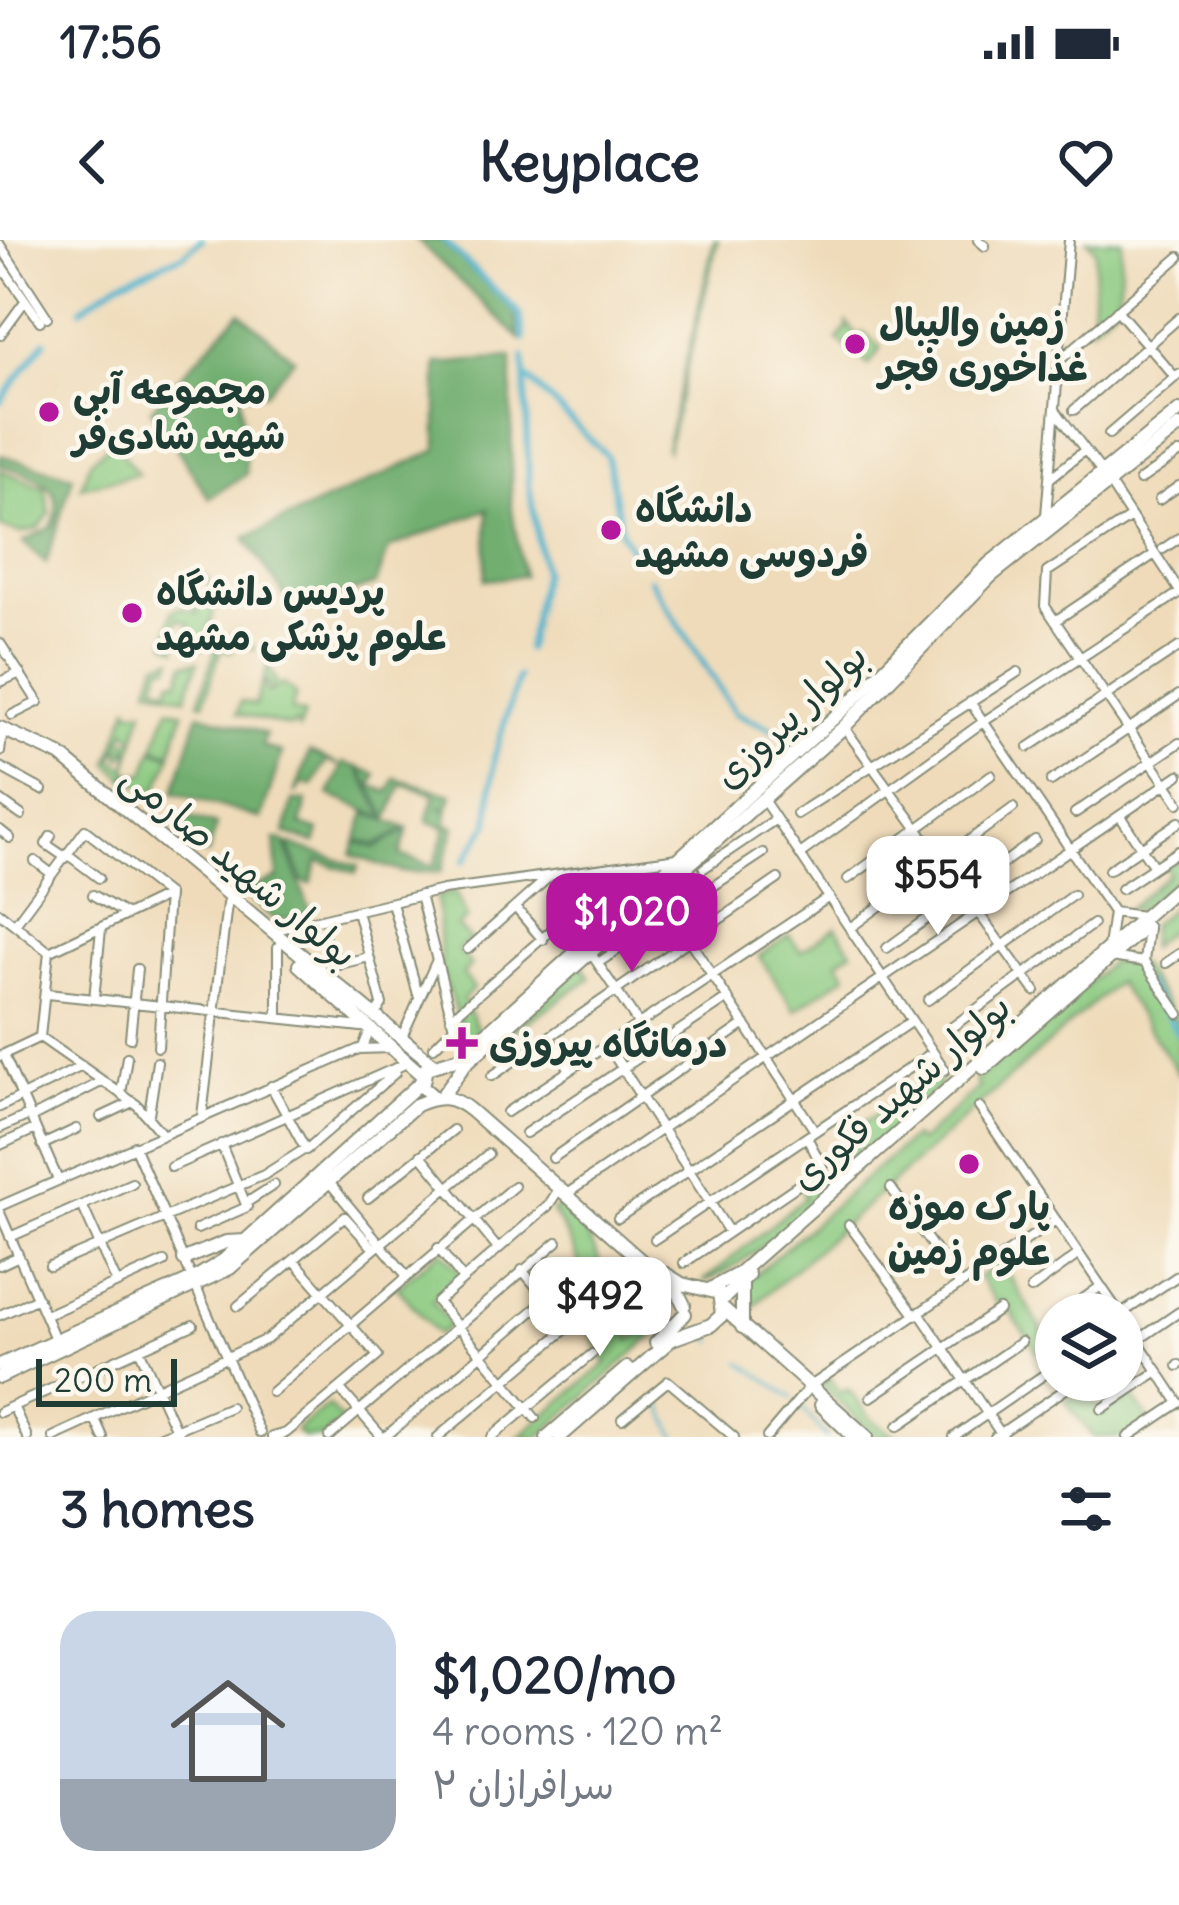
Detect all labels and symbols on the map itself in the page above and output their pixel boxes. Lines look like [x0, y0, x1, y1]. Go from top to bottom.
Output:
place label: زمین والیبال غذاخوری فجر [875, 298, 1088, 392]
marker: زمین والیبال غذاخوری فجر [842, 331, 868, 357]
place label: مجموعه آبی شهید شادی‌فر [69, 366, 285, 460]
marker: مجموعه آبی شهید شادی‌فر [36, 399, 62, 425]
place label: دانشگاه فردوسی مشهد [635, 484, 868, 579]
marker: دانشگاه فردوسی مشهد [598, 517, 624, 543]
place label: پردیس دانشگاه علوم پزشکی مشهد [156, 567, 447, 666]
marker: پردیس دانشگاه علوم پزشکی مشهد [119, 600, 145, 626]
street label: بولوار پیروزی [703, 632, 878, 800]
street label: بولوار شهید صارمی [111, 752, 368, 979]
pin: $554 [867, 836, 1009, 938]
pin: $1,020 [534, 873, 730, 975]
street label: بولوار شهید فکوری [780, 982, 1022, 1201]
place label: درمانگاه پیروزی [489, 1019, 728, 1068]
marker: درمانگاه پیروزی [446, 1027, 478, 1059]
marker: پارک موزه علوم زمین [956, 1151, 982, 1177]
place label: پارک موزه علوم زمین [888, 1182, 1050, 1281]
pin: $492 [529, 1257, 671, 1359]
scale bar [36, 1353, 177, 1406]

